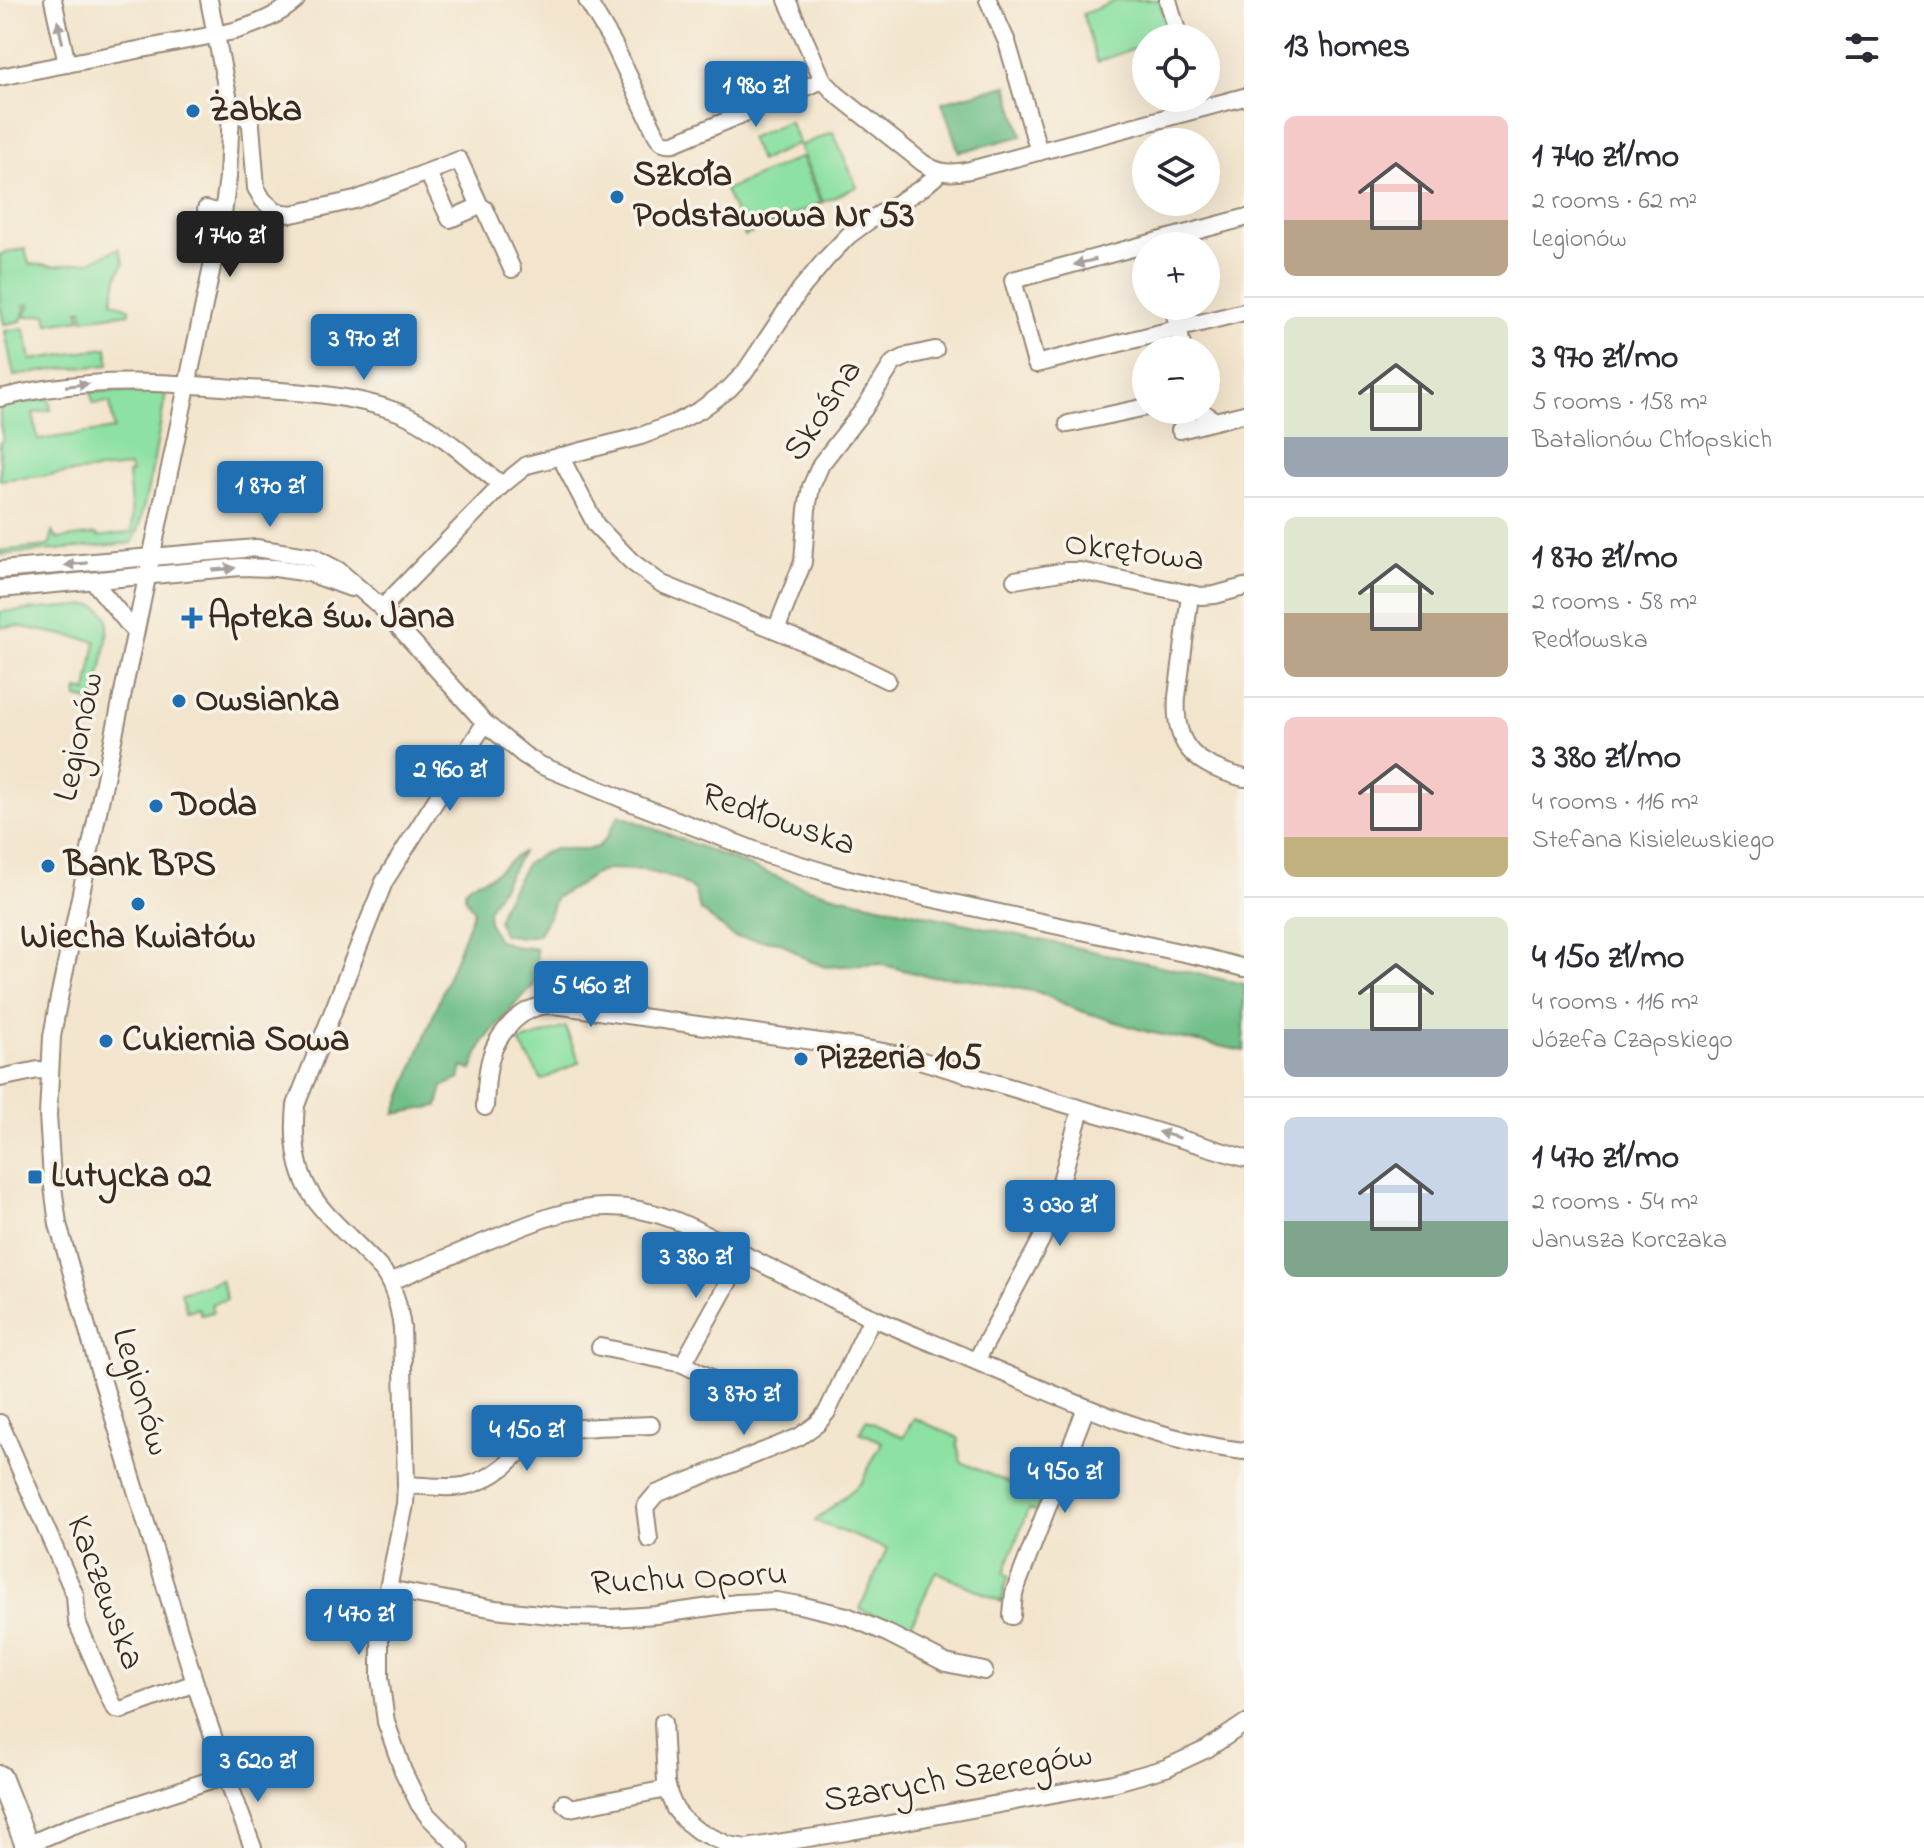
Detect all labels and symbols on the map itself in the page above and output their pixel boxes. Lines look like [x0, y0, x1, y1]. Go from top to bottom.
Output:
one-way arrow [53, 19, 66, 44]
pin: 1 980 zł [673, 61, 839, 129]
place label: Żabka [209, 85, 302, 138]
marker: Żabka [184, 102, 202, 120]
place label: Szkoła Podstawowa Nr 53 [633, 150, 915, 244]
marker: Szkoła Podstawowa Nr 53 [608, 188, 626, 206]
pin: 1 740 zł [147, 211, 313, 279]
one-way arrow [1072, 256, 1097, 268]
pin: 3 970 zł [281, 314, 447, 382]
street label: Skośna [771, 349, 877, 473]
one-way arrow [65, 379, 90, 392]
pin: 1 870 zł [187, 461, 353, 529]
street label: Okrętowa [1061, 518, 1207, 588]
one-way arrow [63, 557, 88, 570]
one-way arrow [212, 562, 237, 575]
place label: Apteka św. Jana [208, 592, 455, 645]
marker: Apteka św. Jana [183, 609, 201, 627]
street label: Legionów [40, 667, 120, 807]
place label: Owsianka [195, 675, 339, 728]
marker: Owsianka [170, 692, 188, 710]
pin: 2 960 zł [367, 745, 533, 813]
street label: Redłowska [694, 770, 862, 872]
place label: Doda [170, 780, 257, 833]
marker: Doda [147, 797, 165, 815]
place label: Bank BPS [62, 840, 216, 893]
marker: Bank BPS [39, 857, 57, 875]
marker: Wiecha Kwiatów [129, 895, 147, 913]
place label: Wiecha Kwiatów [20, 912, 256, 965]
pin: 5 460 zł [508, 961, 674, 1029]
place label: Cukiernia Sowa [122, 1015, 349, 1068]
marker: Cukiernia Sowa [97, 1032, 115, 1050]
place label: Pizzeria 105 [817, 1033, 983, 1086]
marker: Pizzeria 105 [792, 1050, 810, 1068]
one-way arrow [1157, 1128, 1181, 1141]
place label: Lutycka 02 [51, 1151, 212, 1204]
marker: Lutycka 02 [26, 1168, 44, 1186]
pin: 3 030 zł [977, 1180, 1143, 1248]
pin: 3 380 zł [613, 1232, 779, 1300]
street label: Legionów [96, 1322, 184, 1462]
pin: 3 870 zł [661, 1369, 827, 1437]
pin: 4 150 zł [444, 1405, 610, 1473]
pin: 4 950 zł [982, 1447, 1148, 1515]
street label: Kaczewska [50, 1508, 158, 1678]
street label: Ruchu Oporu [589, 1548, 789, 1612]
pin: 1 470 zł [276, 1589, 442, 1657]
street label: Szarych Szeregów [819, 1729, 1097, 1829]
pin: 3 620 zł [175, 1736, 341, 1804]

